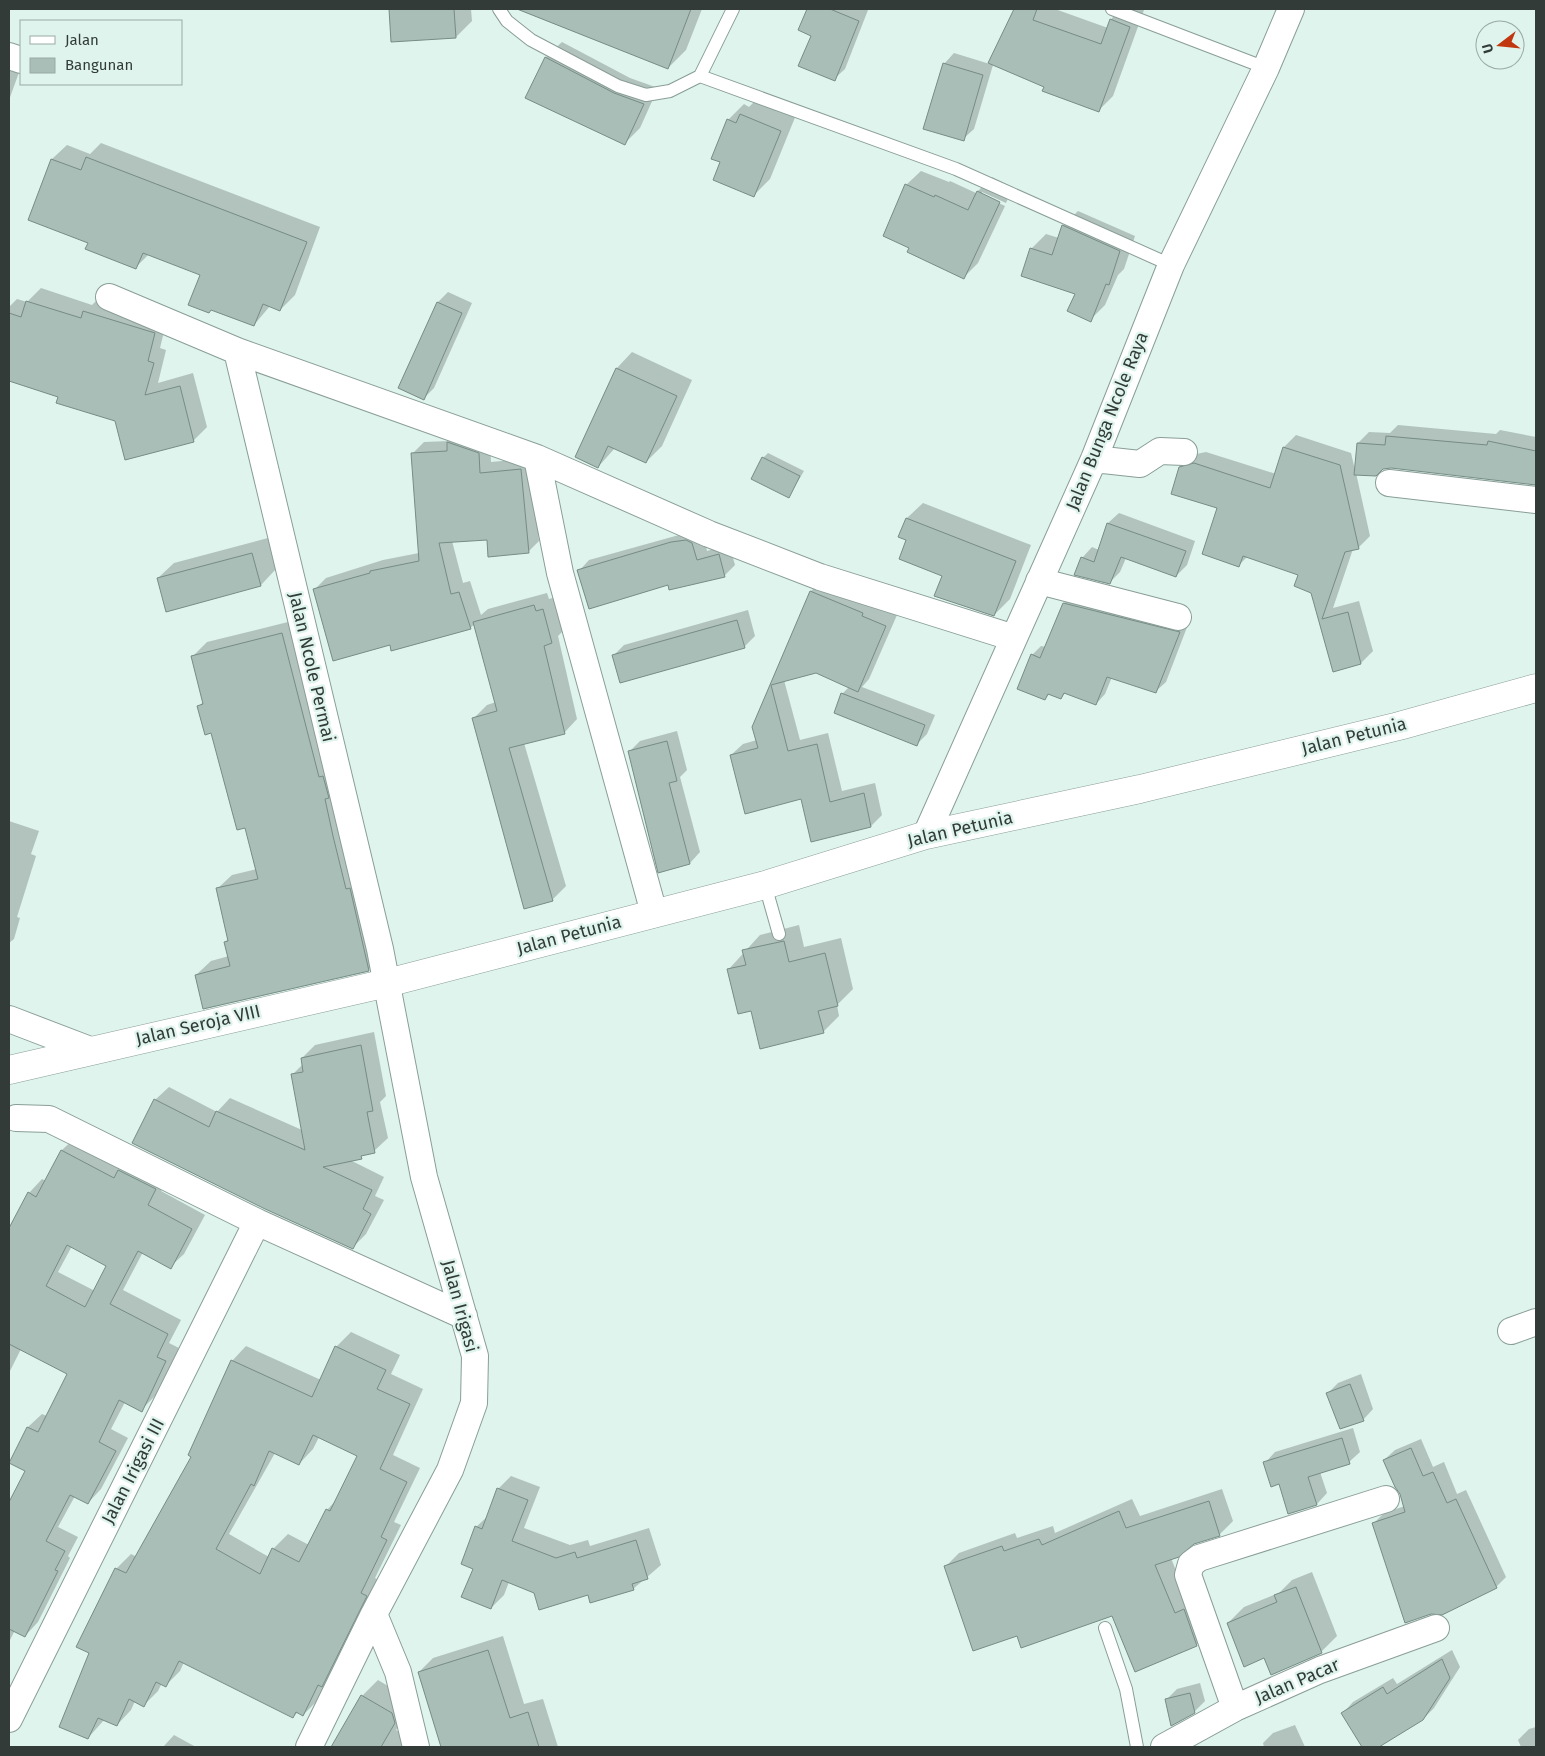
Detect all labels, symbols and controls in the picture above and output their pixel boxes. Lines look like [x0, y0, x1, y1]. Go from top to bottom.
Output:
legend [20, 20, 182, 85]
north arrow [1475, 20, 1525, 70]
text: Jalan [65, 31, 99, 49]
text: U [1479, 42, 1497, 55]
text: Bangunan [65, 56, 133, 74]
street label: Jalan Bunga Ncole Raya [1061, 329, 1153, 513]
street label: Jalan Ncole Permai [284, 590, 340, 744]
street label: Jalan Petunia [1299, 712, 1409, 760]
street label: Jalan Petunia [905, 806, 1015, 852]
street label: Jalan Petunia [514, 910, 624, 960]
street label: Jalan Seroja VIII [133, 1000, 263, 1050]
street label: Jalan Irigasi [437, 1257, 483, 1355]
street label: Jalan Irigasi III [97, 1415, 169, 1527]
street label: Jalan Pacar [1251, 1653, 1343, 1709]

